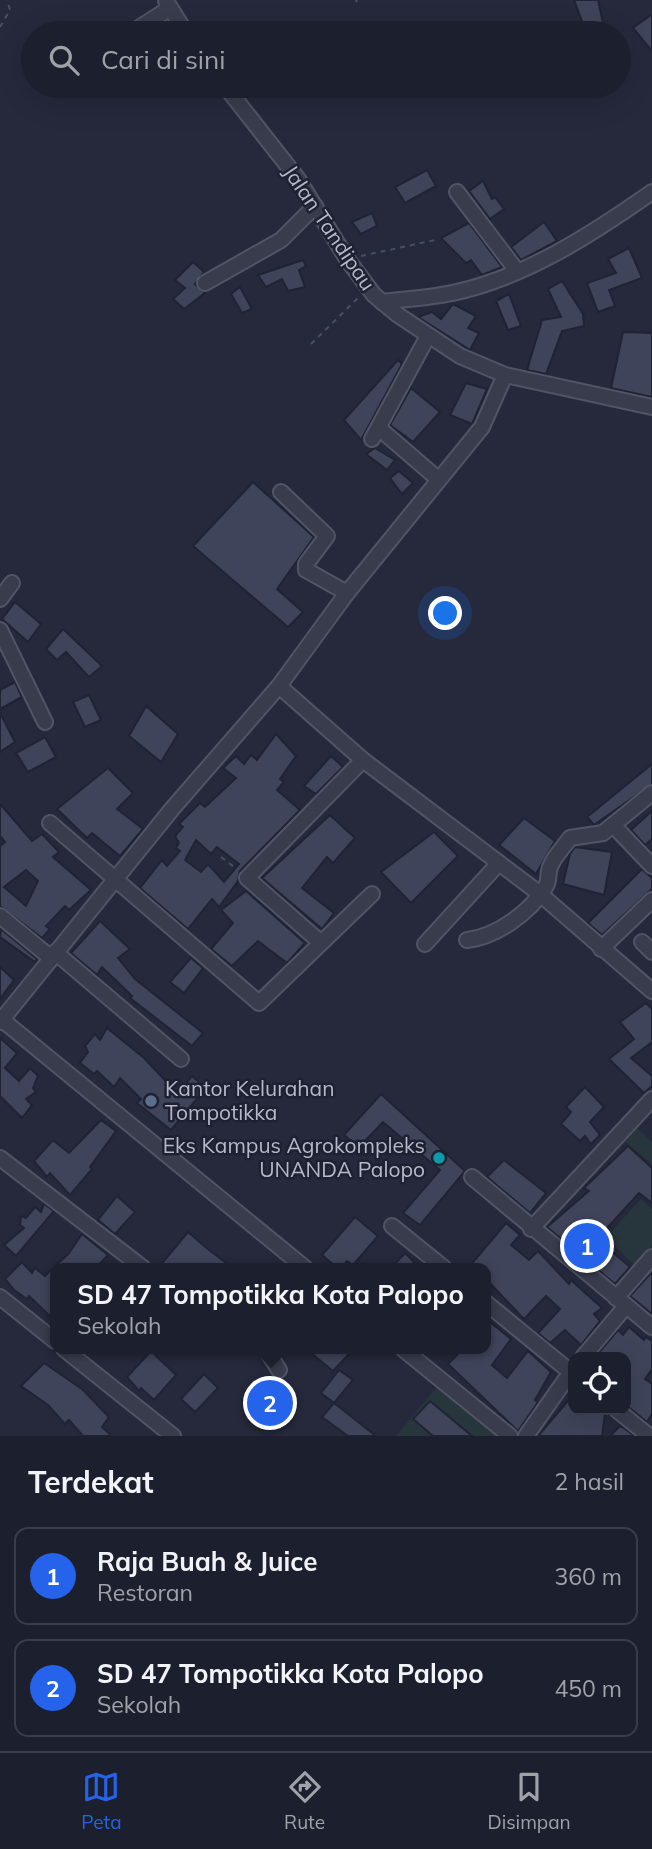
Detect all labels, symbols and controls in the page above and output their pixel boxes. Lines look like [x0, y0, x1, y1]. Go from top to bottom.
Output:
search box [21, 21, 631, 98]
icon: search [45, 41, 83, 79]
text: Cari di sini [101, 43, 225, 76]
street label: Jalan Tandipau [278, 160, 381, 295]
your location [428, 596, 462, 630]
place label: Kantor Kelurahan Tompotikka [165, 1075, 335, 1125]
marker: Kantor Kelurahan Tompotikka [143, 1093, 159, 1109]
place label: Eks Kampus Agrokompleks UNANDA Palopo [163, 1132, 425, 1182]
marker: Eks Kampus Agrokompleks UNANDA Palopo [431, 1150, 447, 1166]
pin: 1 [564, 1220, 610, 1272]
popup [50, 1263, 491, 1354]
text: SD 47 Tompotikka Kota Palopo [77, 1278, 464, 1311]
text: Sekolah [77, 1311, 161, 1340]
map controls [568, 1352, 631, 1415]
button: locate [568, 1352, 631, 1415]
pin: 2 [247, 1377, 293, 1429]
text: Terdekat [28, 1463, 154, 1501]
text: 2 hasil [555, 1467, 624, 1496]
text: Raja Buah & Juice [97, 1545, 317, 1578]
text: 1 [46, 1562, 60, 1591]
text: 360 m [554, 1562, 622, 1591]
text: Restoran [97, 1578, 193, 1607]
text: SD 47 Tompotikka Kota Palopo [97, 1657, 484, 1690]
text: 2 [46, 1674, 60, 1703]
text: 450 m [554, 1674, 622, 1703]
text: Sekolah [97, 1690, 181, 1719]
tab: Peta [81, 1768, 122, 1834]
tab: Rute [284, 1768, 325, 1834]
tab: Disimpan [487, 1768, 571, 1834]

